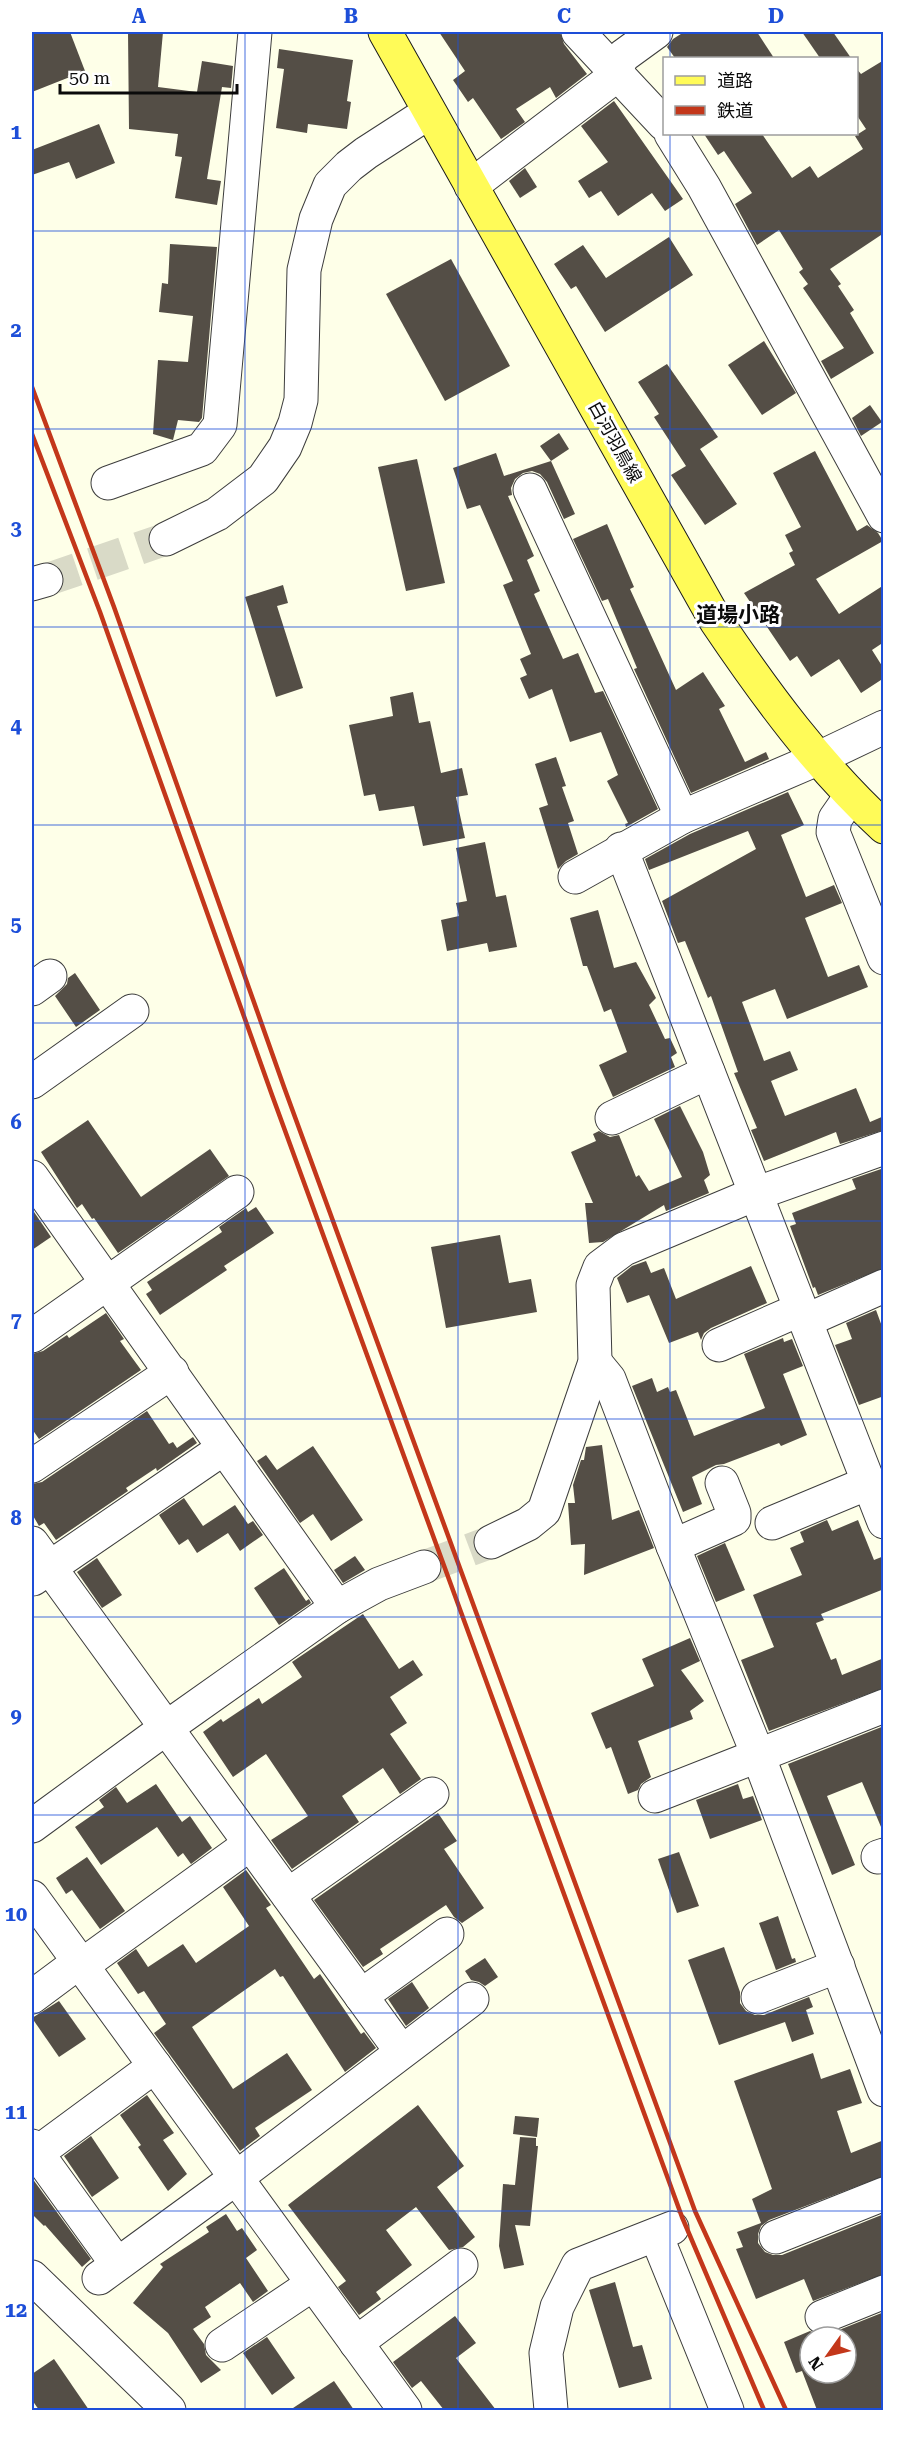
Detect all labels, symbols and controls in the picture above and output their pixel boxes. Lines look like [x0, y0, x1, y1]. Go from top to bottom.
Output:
text: A [132, 4, 147, 28]
text: B [344, 4, 358, 28]
text: C [557, 4, 571, 28]
text: D [768, 4, 784, 28]
scale bar [60, 57, 237, 95]
legend [663, 57, 858, 135]
text: 50 m [69, 67, 110, 88]
text: 道路 [717, 70, 753, 91]
text: 鉄道 [717, 100, 753, 121]
text: 1 [10, 120, 22, 144]
text: 2 [10, 318, 22, 342]
street label: 白河羽鳥線 [584, 397, 646, 486]
text: 3 [10, 516, 22, 540]
district label: 道場小路 [696, 603, 780, 627]
text: 4 [10, 714, 22, 738]
text: 5 [10, 912, 22, 936]
text: 6 [10, 1110, 22, 1134]
text: 7 [10, 1308, 22, 1332]
text: 8 [10, 1506, 22, 1530]
text: 9 [10, 1704, 22, 1728]
text: 10 [5, 1902, 27, 1926]
text: 11 [5, 2100, 27, 2124]
text: 12 [5, 2298, 27, 2322]
north arrow [798, 2325, 858, 2385]
text: N [805, 2353, 827, 2374]

